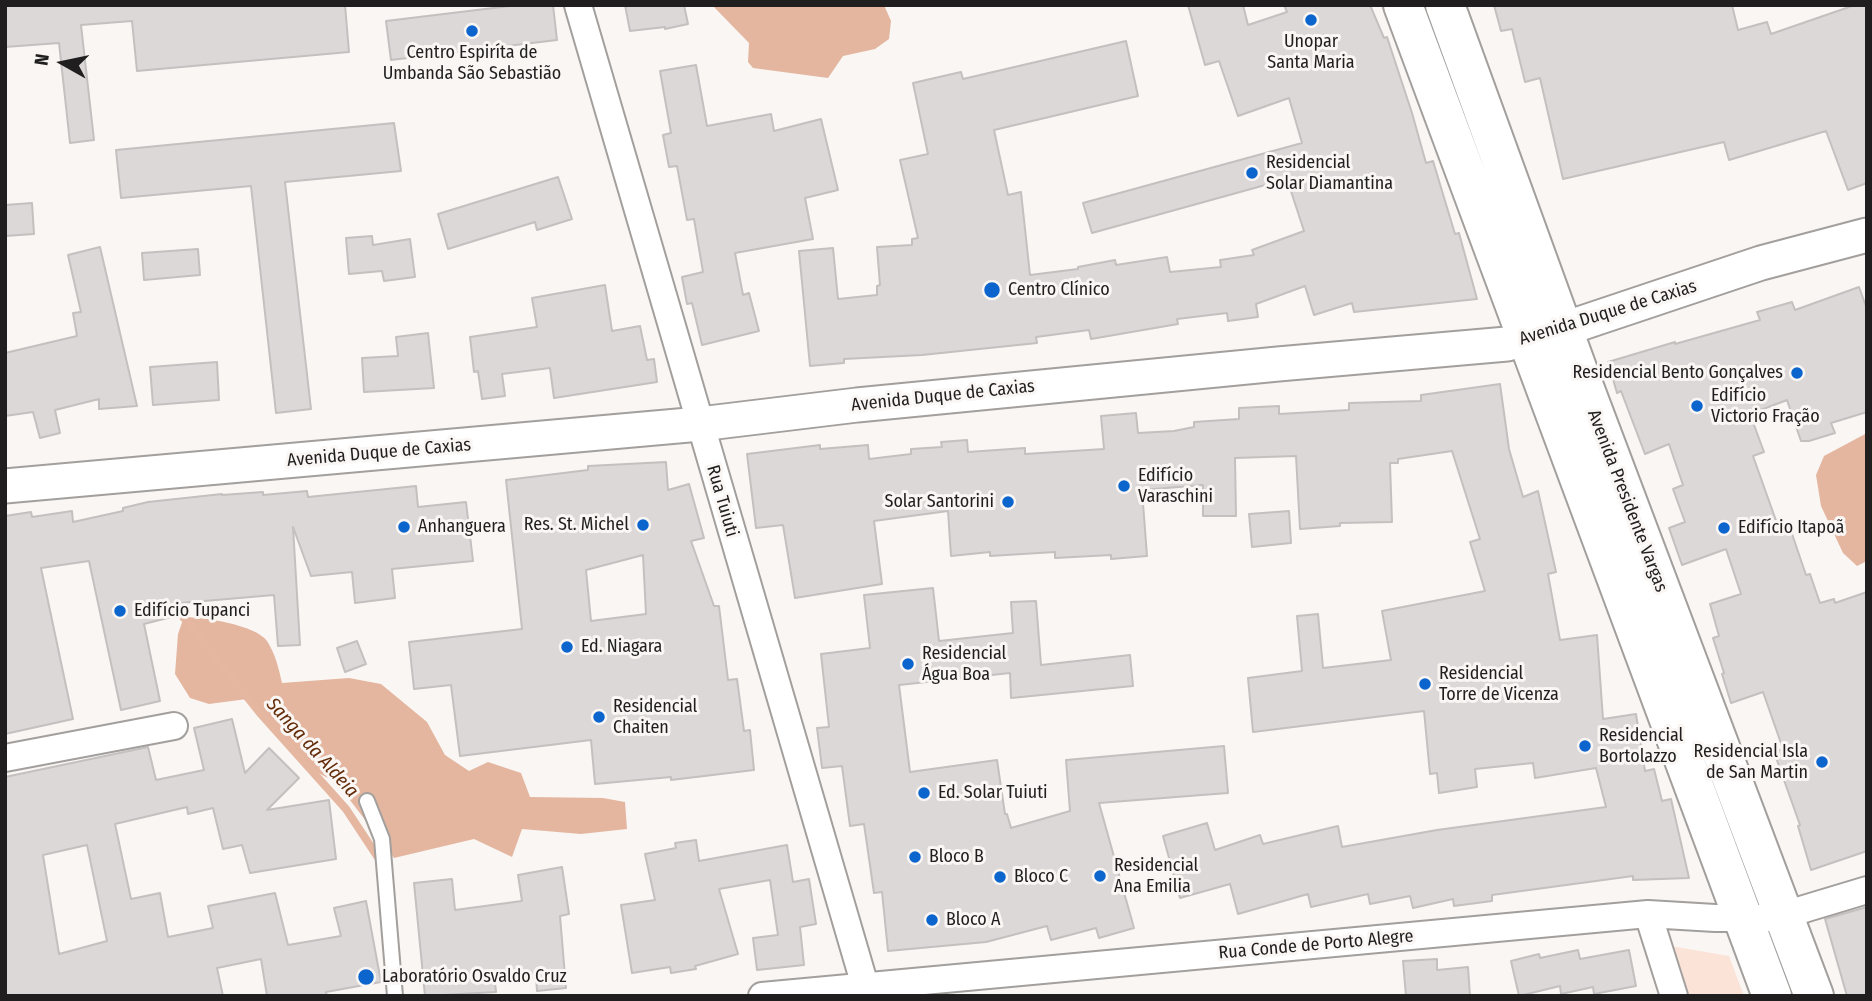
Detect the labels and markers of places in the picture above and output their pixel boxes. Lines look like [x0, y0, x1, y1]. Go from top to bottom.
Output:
marker: Unopar Santa Maria [1303, 12, 1319, 28]
marker: Centro Espiríta de Umbanda São Sebastião [464, 23, 480, 39]
place label: Unopar Santa Maria [1267, 31, 1355, 74]
place label: Centro Espiríta de Umbanda São Sebastião [383, 42, 561, 84]
place label: Residencial Solar Diamantina [1266, 152, 1393, 194]
marker: Residencial Solar Diamantina [1244, 165, 1260, 181]
place label: Centro Clínico [1008, 279, 1110, 301]
marker: Centro Clínico [982, 280, 1002, 300]
place label: Residencial Bento Gonçalves [1572, 362, 1783, 384]
marker: Residencial Bento Gonçalves [1789, 365, 1805, 381]
place label: Edifício Victorio Fração [1711, 385, 1820, 428]
marker: Edifício Victorio Fração [1689, 398, 1705, 414]
place label: Edifício Varaschini [1138, 465, 1213, 508]
marker: Edifício Varaschini [1116, 478, 1132, 494]
place label: Solar Santorini [884, 491, 994, 513]
marker: Solar Santorini [1000, 494, 1016, 510]
place label: Res. St. Michel [524, 514, 629, 536]
place label: Anhanguera [418, 516, 506, 538]
marker: Res. St. Michel [635, 517, 651, 533]
place label: Edifício Itapoã [1738, 517, 1844, 539]
marker: Anhanguera [396, 519, 412, 535]
marker: Edifício Itapoã [1716, 520, 1732, 536]
place label: Edifício Tupanci [134, 600, 250, 622]
marker: Edifício Tupanci [112, 603, 128, 619]
place label: Ed. Niagara [581, 636, 662, 658]
marker: Ed. Niagara [559, 639, 575, 655]
place label: Residencial Água Boa [922, 643, 1006, 686]
marker: Residencial Água Boa [900, 656, 916, 672]
place label: Residencial Torre de Vicenza [1439, 663, 1559, 706]
marker: Residencial Torre de Vicenza [1417, 676, 1433, 692]
place label: Residencial Chaiten [613, 696, 697, 738]
marker: Residencial Chaiten [591, 709, 607, 725]
place label: Residencial Bortolazzo [1599, 725, 1683, 768]
marker: Residencial Bortolazzo [1577, 738, 1593, 754]
place label: Residencial Isla de San Martin [1694, 741, 1808, 784]
marker: Residencial Isla de San Martin [1814, 754, 1830, 770]
place label: Ed. Solar Tuiuti [938, 782, 1048, 804]
marker: Ed. Solar Tuiuti [916, 785, 932, 801]
place label: Bloco B [929, 846, 984, 868]
marker: Bloco B [907, 849, 923, 865]
place label: Residencial Ana Emilia [1114, 855, 1198, 898]
place label: Bloco C [1014, 866, 1068, 888]
marker: Residencial Ana Emilia [1092, 868, 1108, 884]
marker: Bloco C [992, 869, 1008, 885]
place label: Bloco A [946, 909, 1001, 931]
marker: Bloco A [924, 912, 940, 928]
place label: Laboratório Osvaldo Cruz [382, 966, 567, 988]
marker: Laboratório Osvaldo Cruz [356, 967, 376, 987]

